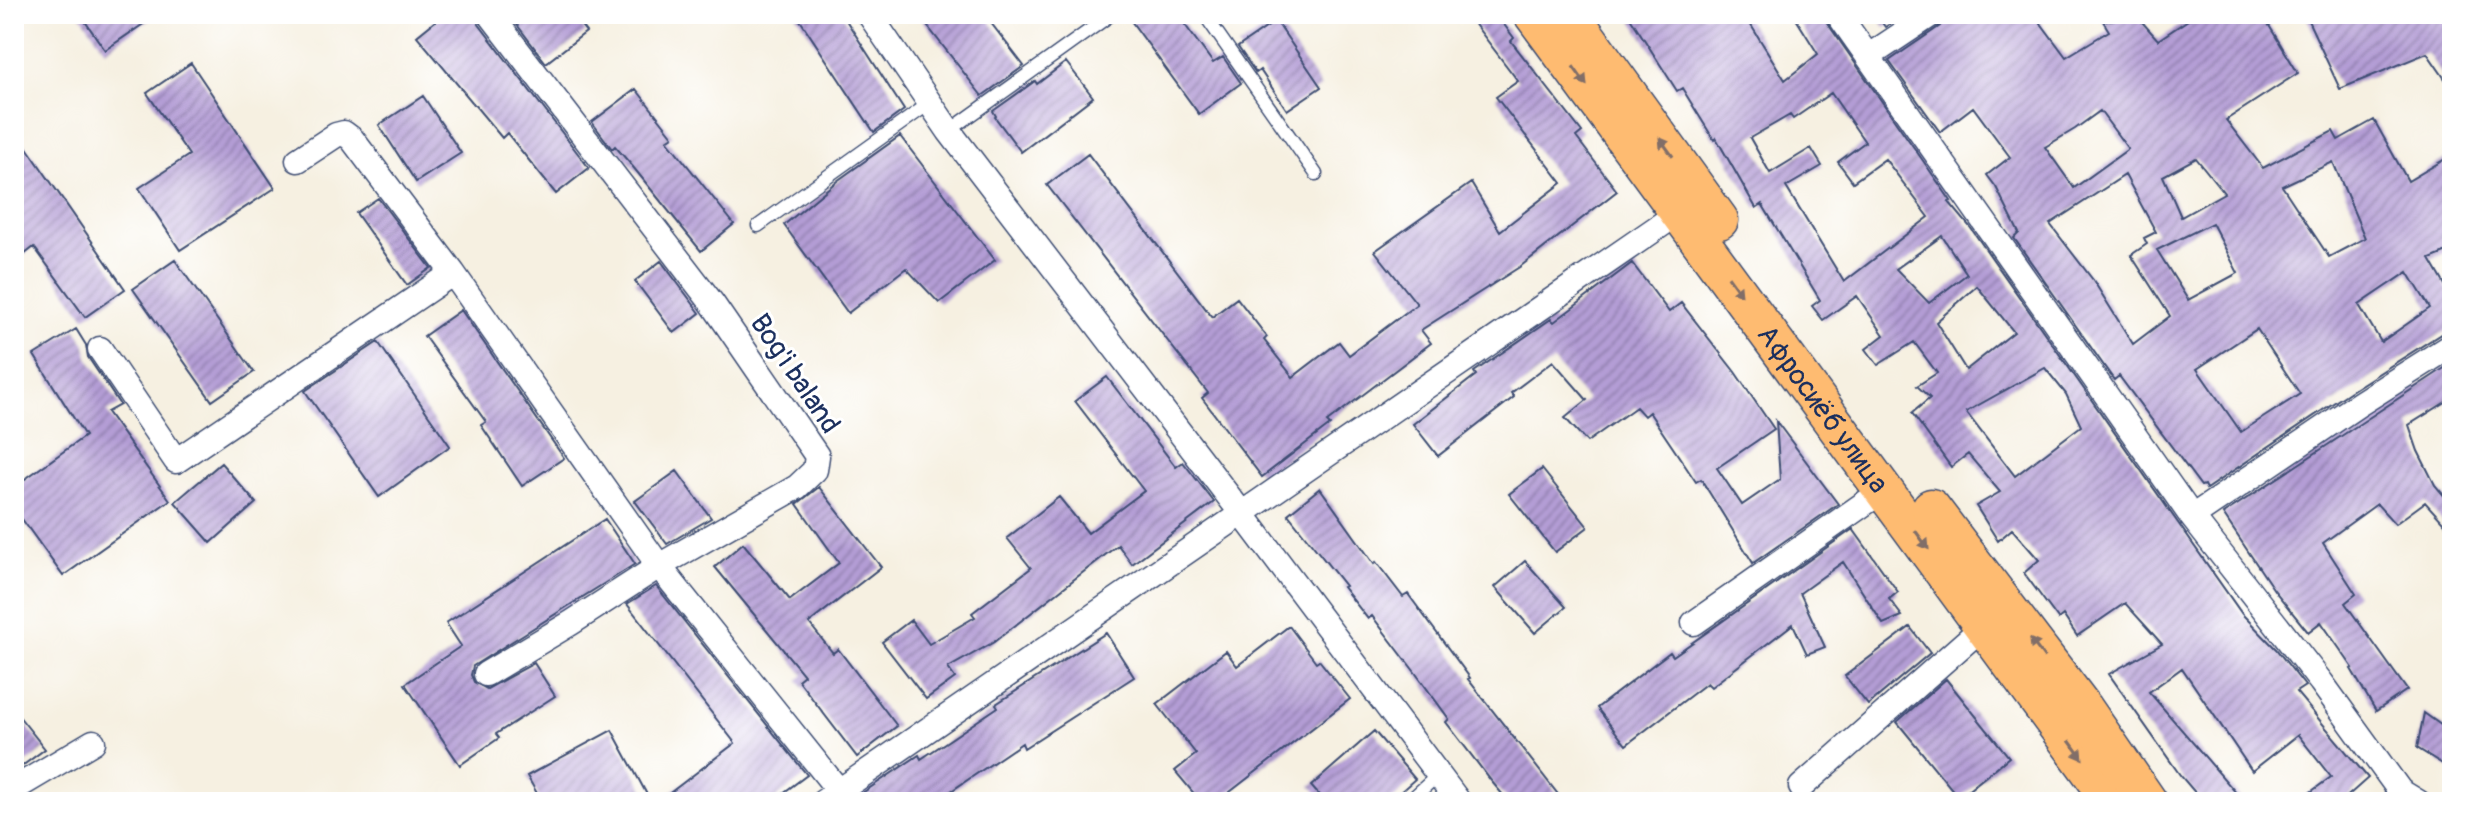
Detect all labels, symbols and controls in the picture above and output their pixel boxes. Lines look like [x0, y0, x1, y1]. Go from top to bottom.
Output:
one-way arrow [1572, 66, 1588, 87]
one-way arrow [1658, 136, 1674, 157]
one-way arrow [1726, 275, 1742, 296]
street label: Bog'i baland [742, 307, 848, 440]
street label: Афросиёб улица [1749, 319, 1896, 500]
one-way arrow [1914, 530, 1930, 550]
one-way arrow [2030, 638, 2046, 658]
one-way arrow [2068, 739, 2083, 760]

